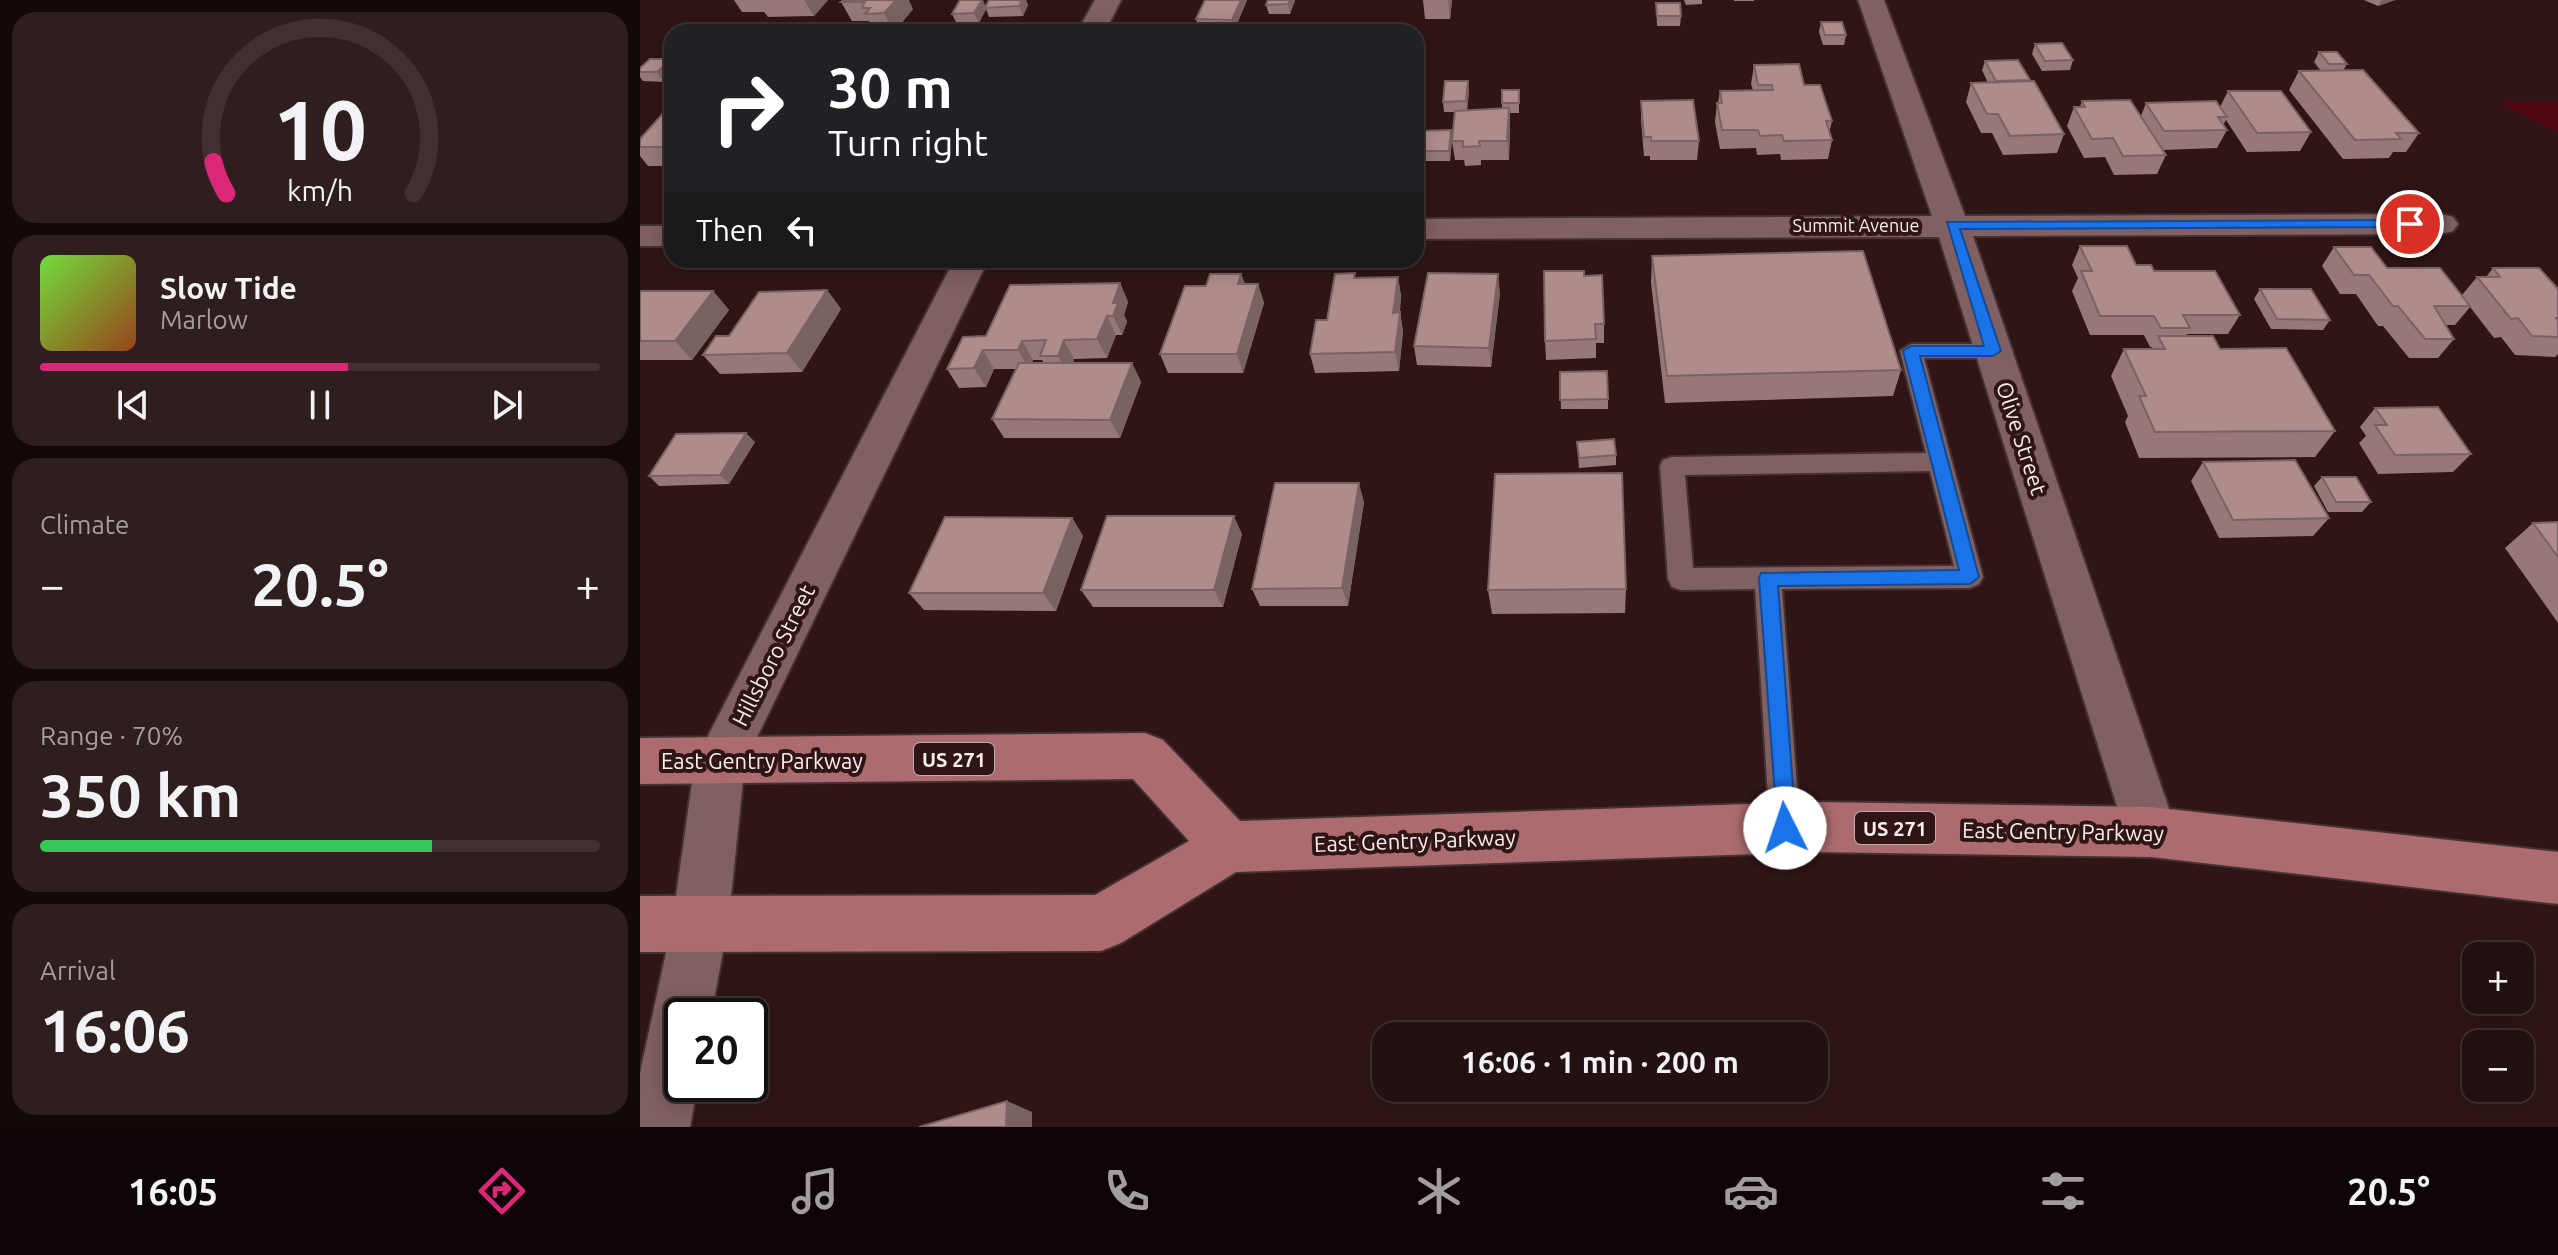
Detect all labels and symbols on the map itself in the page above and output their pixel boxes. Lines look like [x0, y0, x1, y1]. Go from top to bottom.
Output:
pin [2376, 190, 2444, 258]
street label: Summit Avenue [1793, 215, 1920, 235]
street label: Olive Street [1992, 378, 2052, 498]
street label: Hillsboro Street [727, 580, 820, 730]
road number: US 271 [914, 743, 994, 775]
street label: East Gentry Parkway [661, 748, 863, 773]
position arrow [1743, 786, 1827, 870]
road number: US 271 [1855, 812, 1935, 844]
street label: East Gentry Parkway [1962, 817, 2165, 845]
street label: East Gentry Parkway [1314, 824, 1517, 856]
speed limit sign: 20 [664, 998, 768, 1102]

